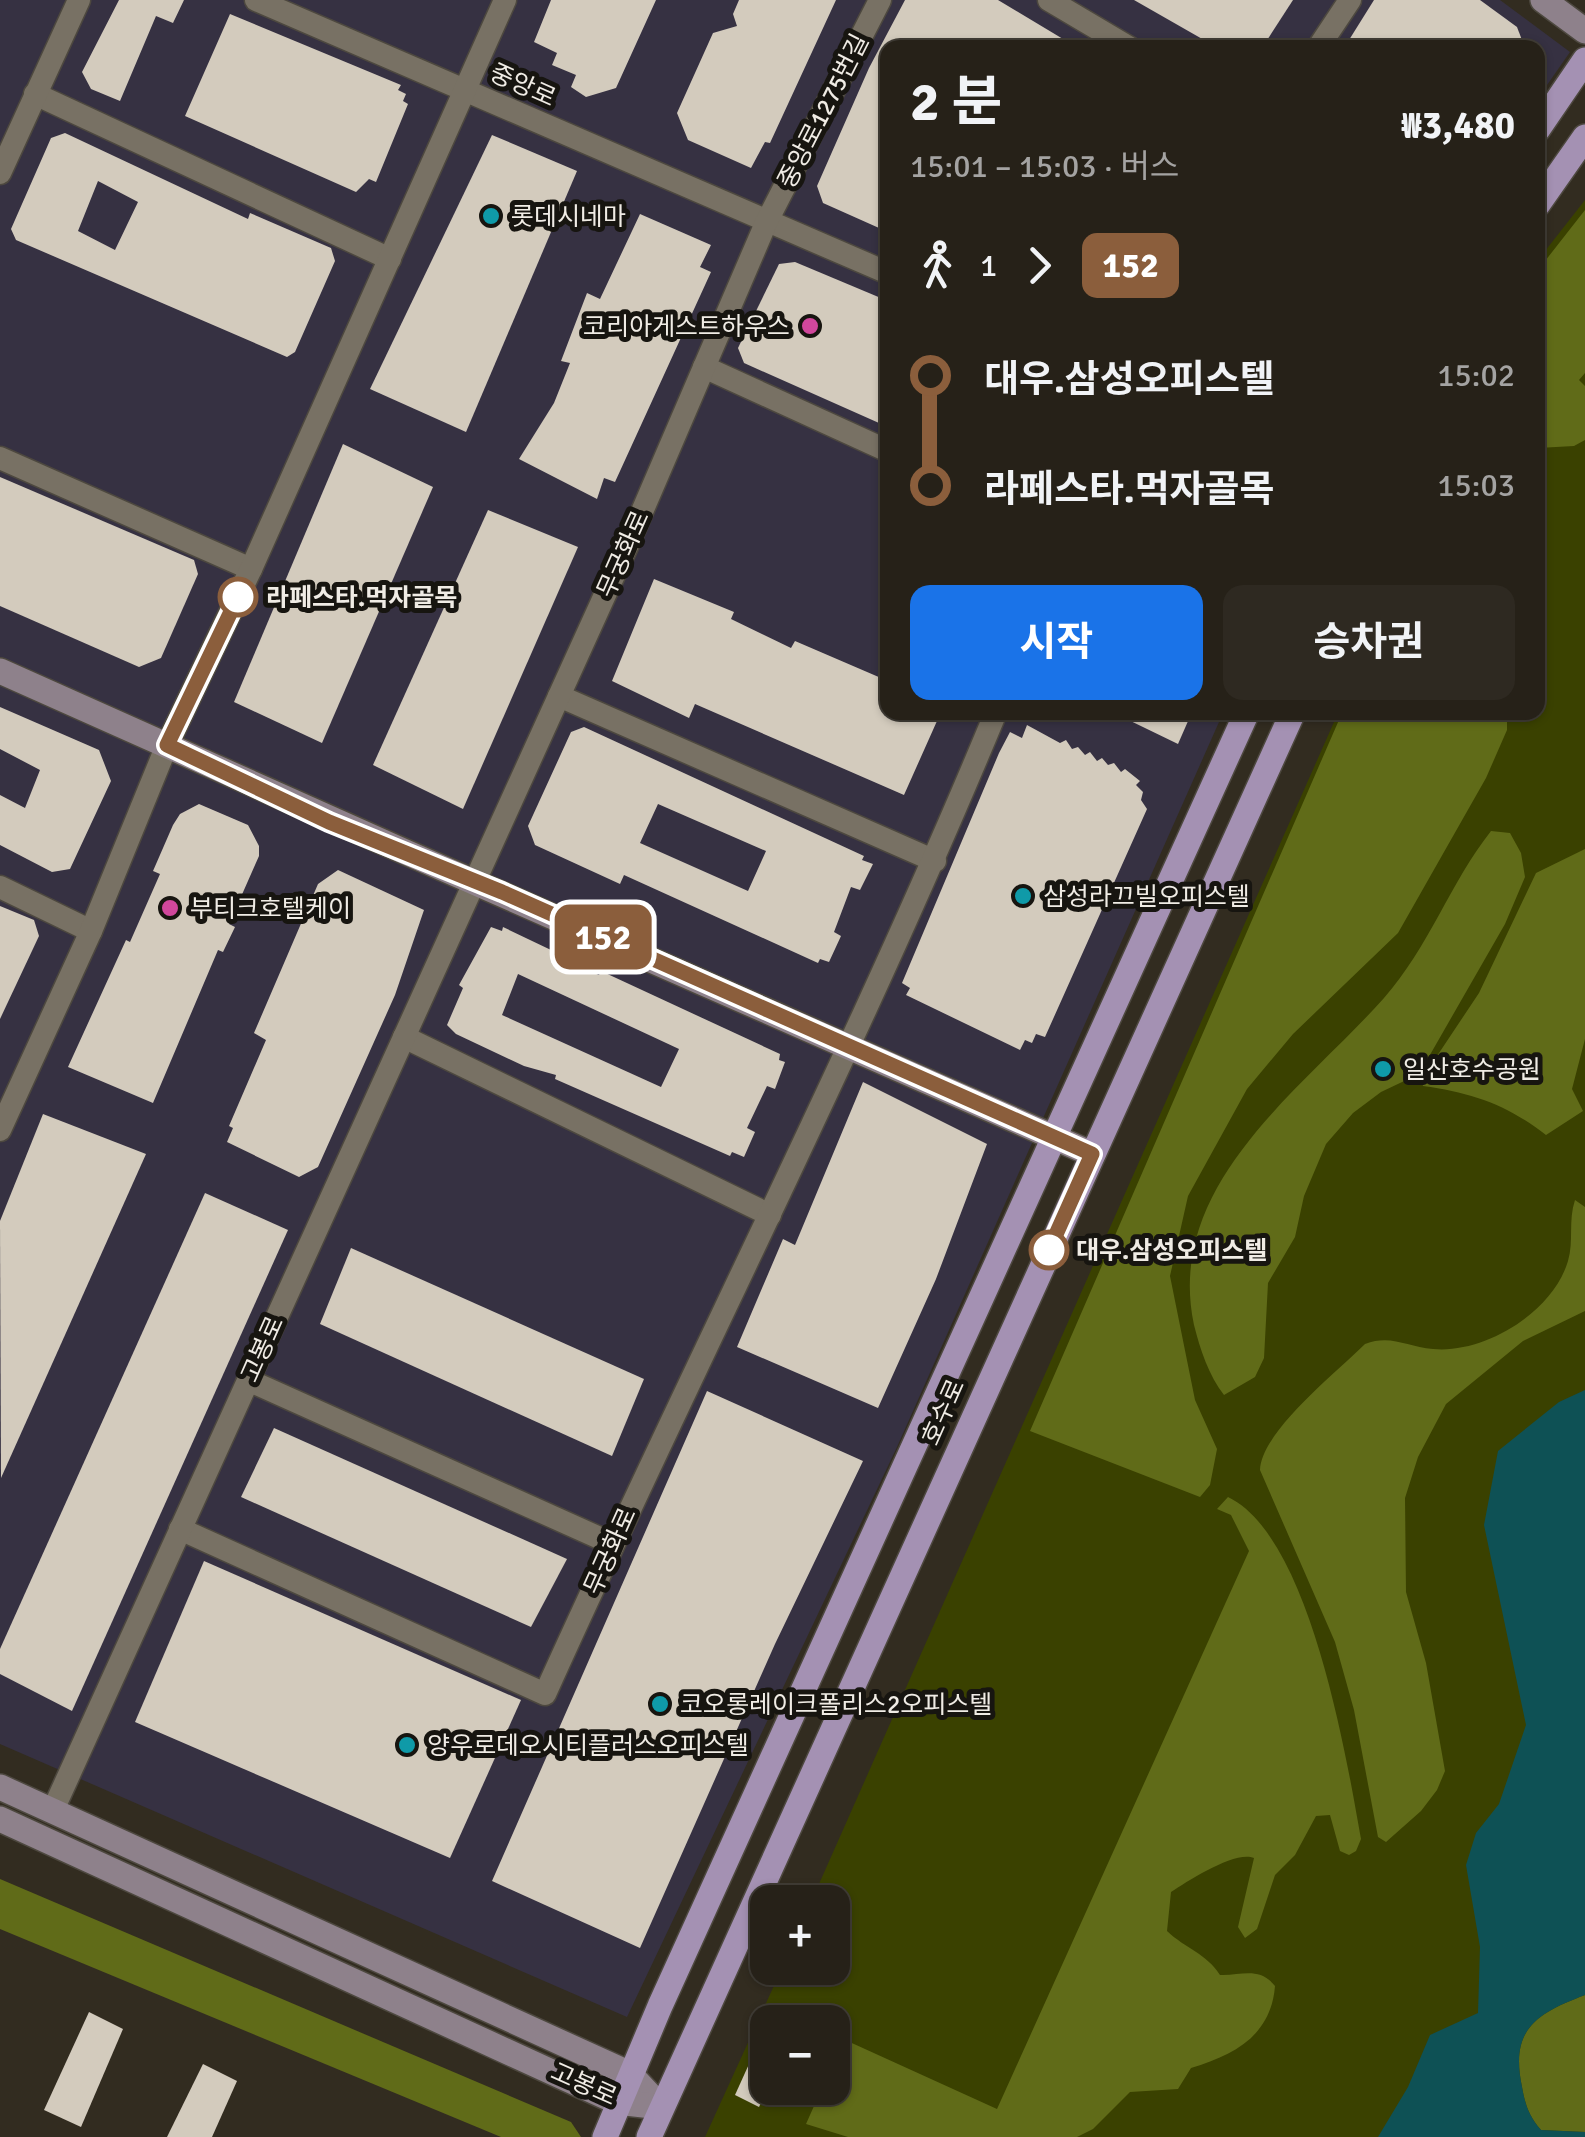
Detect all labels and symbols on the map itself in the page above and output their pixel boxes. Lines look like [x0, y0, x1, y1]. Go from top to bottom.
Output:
street label: 중앙로1275번길 [771, 29, 875, 193]
street label: 중앙로 [485, 57, 561, 113]
place label: 롯데시네마 [511, 201, 626, 232]
marker: 롯데시네마 [480, 205, 502, 227]
place label: 코리아게스트하우스 [583, 311, 790, 342]
marker: 코리아게스트하우스 [799, 315, 821, 337]
street label: 무궁화로 [590, 506, 656, 602]
marker: 라페스타.먹자골목 [219, 578, 257, 616]
place label: 라페스타.먹자골목 [266, 582, 457, 613]
place label: 삼성라끄빌오피스텔 [1043, 881, 1250, 912]
marker: 삼성라끄빌오피스텔 [1012, 885, 1034, 907]
place label: 부티크호텔케이 [190, 893, 351, 924]
marker: 부티크호텔케이 [159, 897, 181, 919]
line badge: 152 [546, 904, 660, 970]
place label: 일산호수공원 [1403, 1054, 1541, 1085]
marker: 일산호수공원 [1372, 1058, 1394, 1080]
marker: 대우.삼성오피스텔 [1030, 1231, 1068, 1269]
place label: 대우.삼성오피스텔 [1076, 1235, 1267, 1266]
street label: 고봉로 [234, 1311, 290, 1387]
street label: 호수로 [915, 1374, 971, 1450]
street label: 무궁화로 [577, 1503, 643, 1599]
place label: 코오롱레이크폴리스2오피스텔 [680, 1689, 993, 1720]
marker: 코오롱레이크폴리스2오피스텔 [649, 1693, 671, 1715]
place label: 양우로데오시티플러스오피스텔 [427, 1730, 749, 1761]
marker: 양우로데오시티플러스오피스텔 [396, 1734, 418, 1756]
street label: 고봉로 [546, 2056, 622, 2112]

